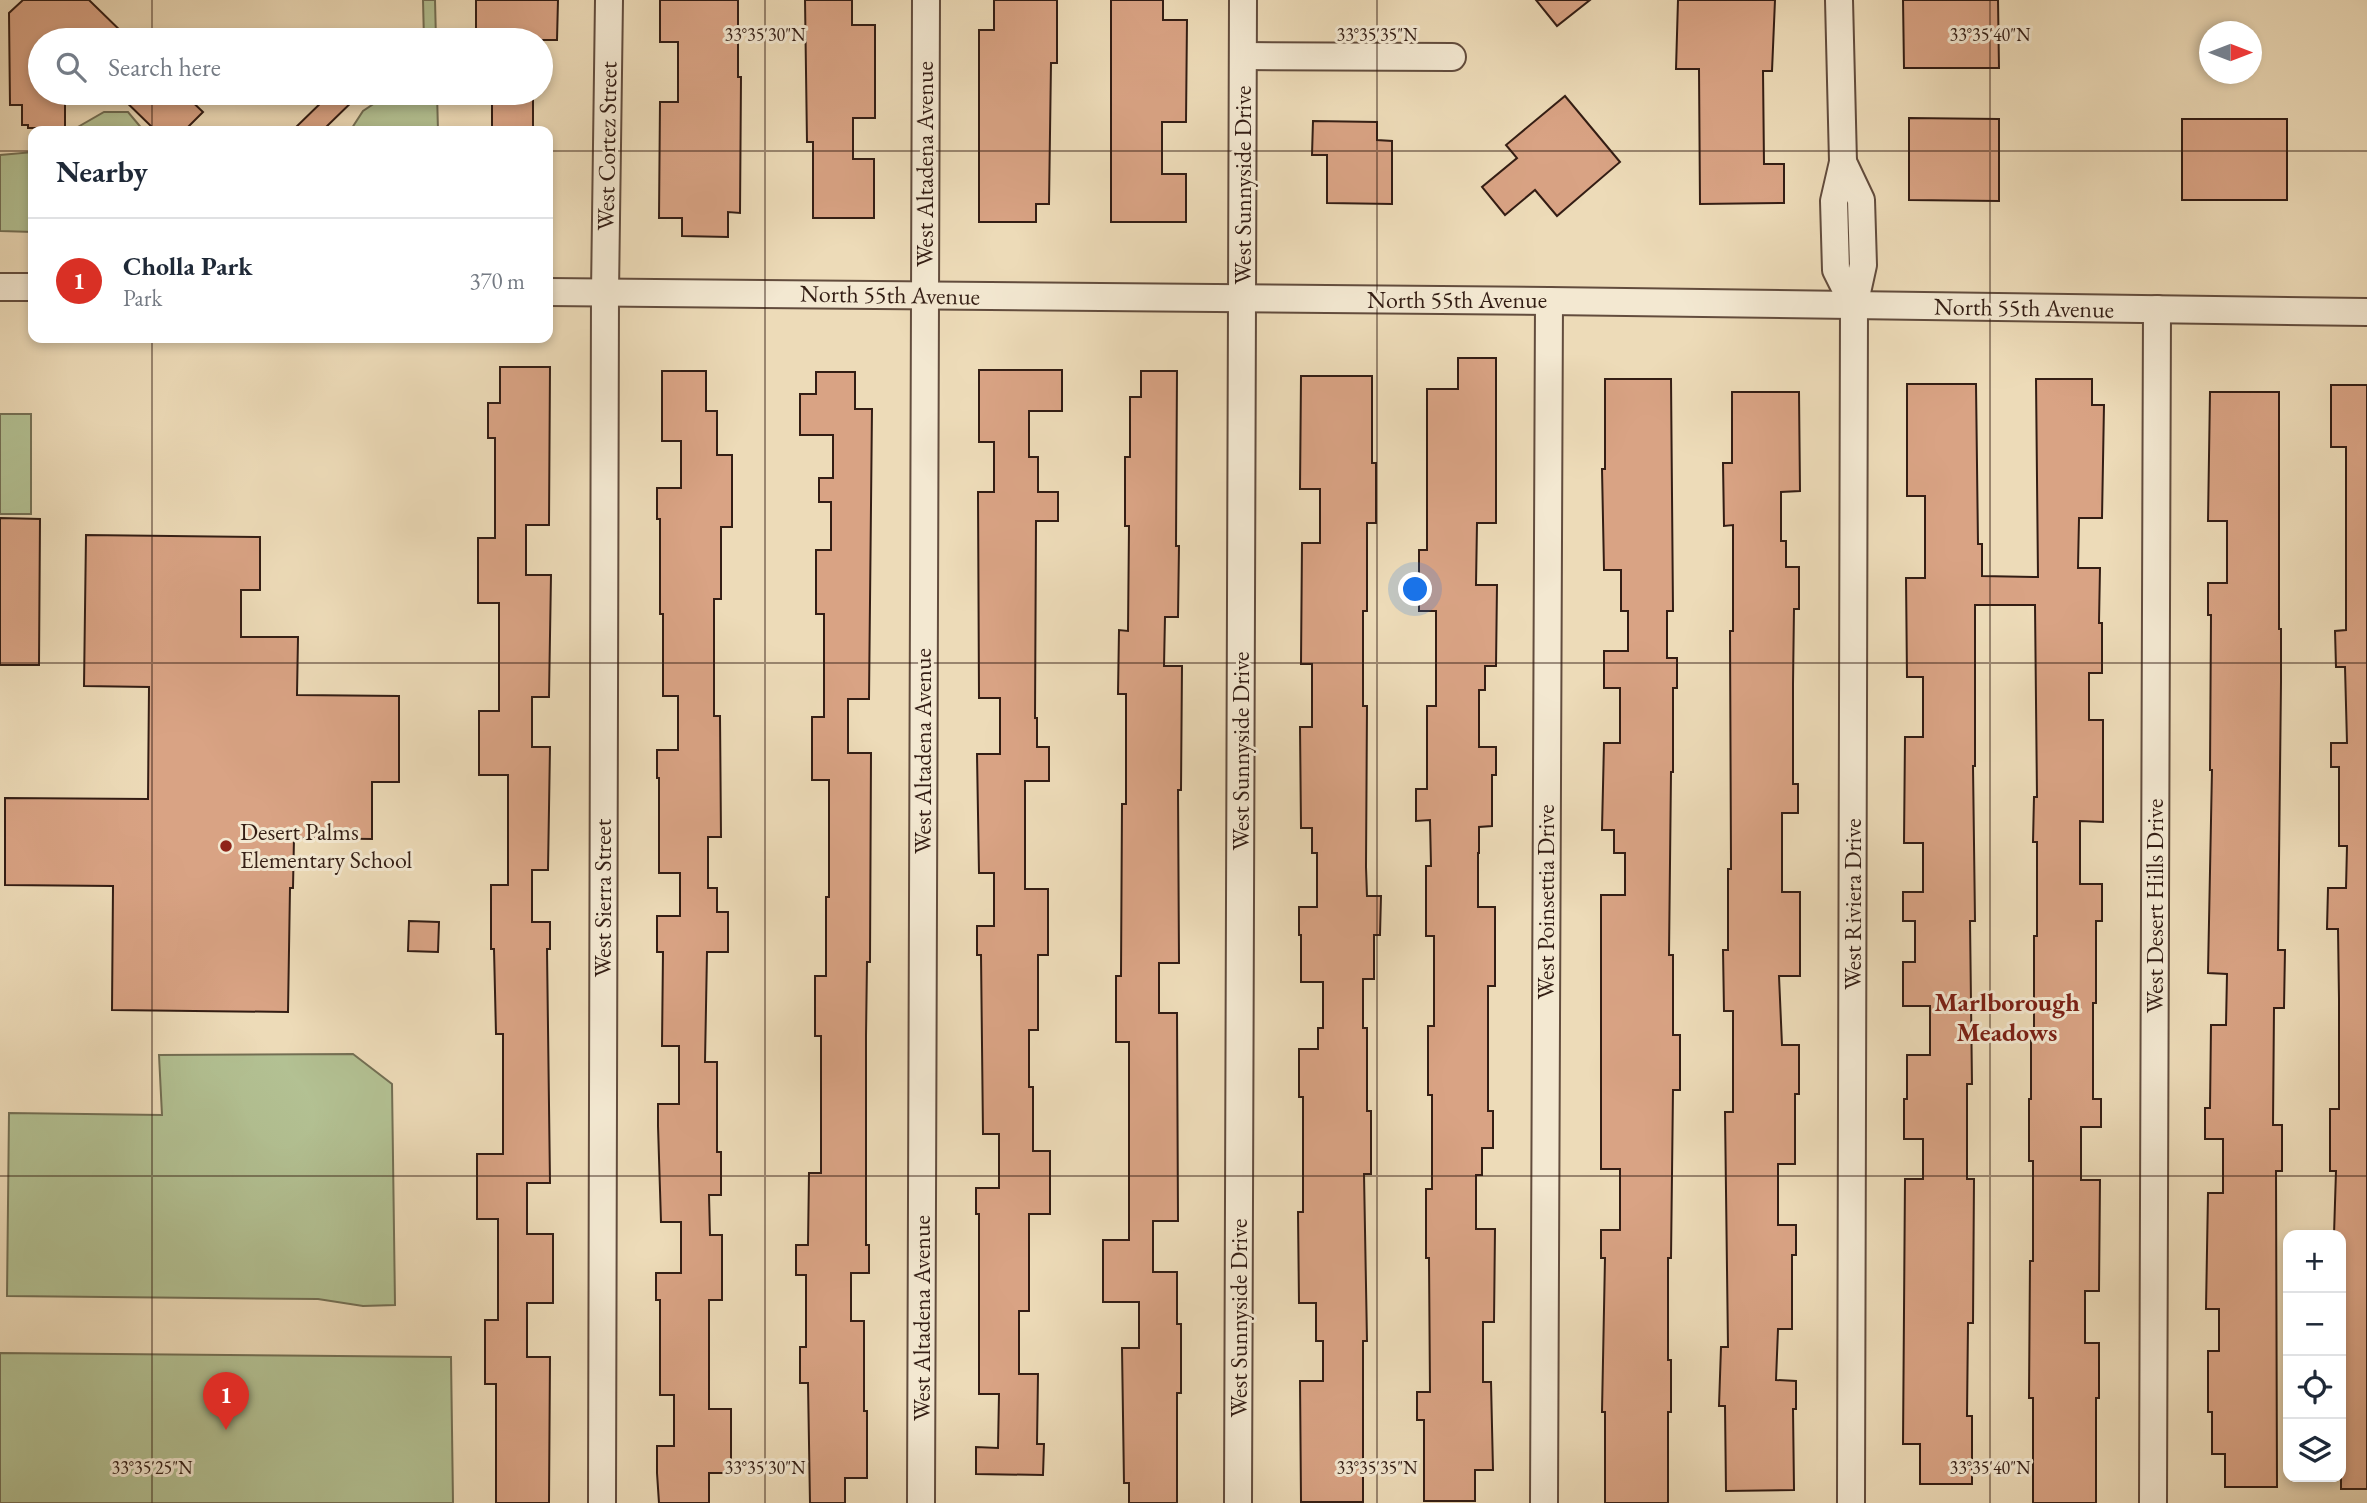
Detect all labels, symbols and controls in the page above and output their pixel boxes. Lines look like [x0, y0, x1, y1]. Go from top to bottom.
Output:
north arrow [2199, 21, 2262, 84]
text: 33°35'30"N [725, 23, 806, 46]
text: 33°35'35"N [1337, 23, 1418, 46]
text: 33°35'40"N [1950, 23, 2031, 46]
search box [28, 28, 553, 105]
icon: search [52, 48, 90, 86]
text: Search here [108, 50, 221, 84]
street label: West Cortez Street [590, 61, 623, 231]
street label: West Altadena Avenue [909, 61, 940, 267]
street label: West Sunnyside Drive [1227, 86, 1258, 284]
text: Nearby [56, 152, 148, 191]
text: Cholla Park [123, 249, 253, 283]
text: 1 [73, 266, 85, 296]
text: 370 m [469, 266, 525, 296]
street label: North 55th Avenue [800, 277, 980, 312]
text: Park [123, 283, 162, 313]
street label: North 55th Avenue [1367, 284, 1547, 315]
street label: North 55th Avenue [1934, 290, 2114, 325]
your location [1398, 572, 1432, 606]
street label: West Altadena Avenue [907, 648, 938, 854]
street label: West Sunnyside Drive [1225, 652, 1256, 850]
street label: West Desert Hills Drive [2139, 799, 2170, 1013]
street label: West Poinsettia Drive [1530, 804, 1561, 1000]
place label: Desert Palms Elementary School [240, 816, 412, 875]
street label: West Sierra Street [587, 818, 618, 977]
street label: West Riviera Drive [1837, 818, 1868, 990]
marker: Desert Palms Elementary School [218, 838, 234, 854]
district label: Marlborough Meadows [1934, 985, 2080, 1049]
street label: West Altadena Avenue [906, 1215, 937, 1421]
street label: West Sunnyside Drive [1223, 1219, 1254, 1417]
map controls [2283, 1230, 2346, 1482]
button: + [2283, 1230, 2346, 1293]
button: − [2283, 1293, 2346, 1356]
button: locate [2283, 1356, 2346, 1419]
pin: 1 [203, 1372, 249, 1430]
button: layers [2283, 1419, 2346, 1482]
text: 33°35'25"N [112, 1456, 193, 1479]
text: 33°35'30"N [725, 1456, 806, 1479]
text: 33°35'35"N [1337, 1456, 1418, 1479]
text: 33°35'40"N [1950, 1456, 2031, 1479]

